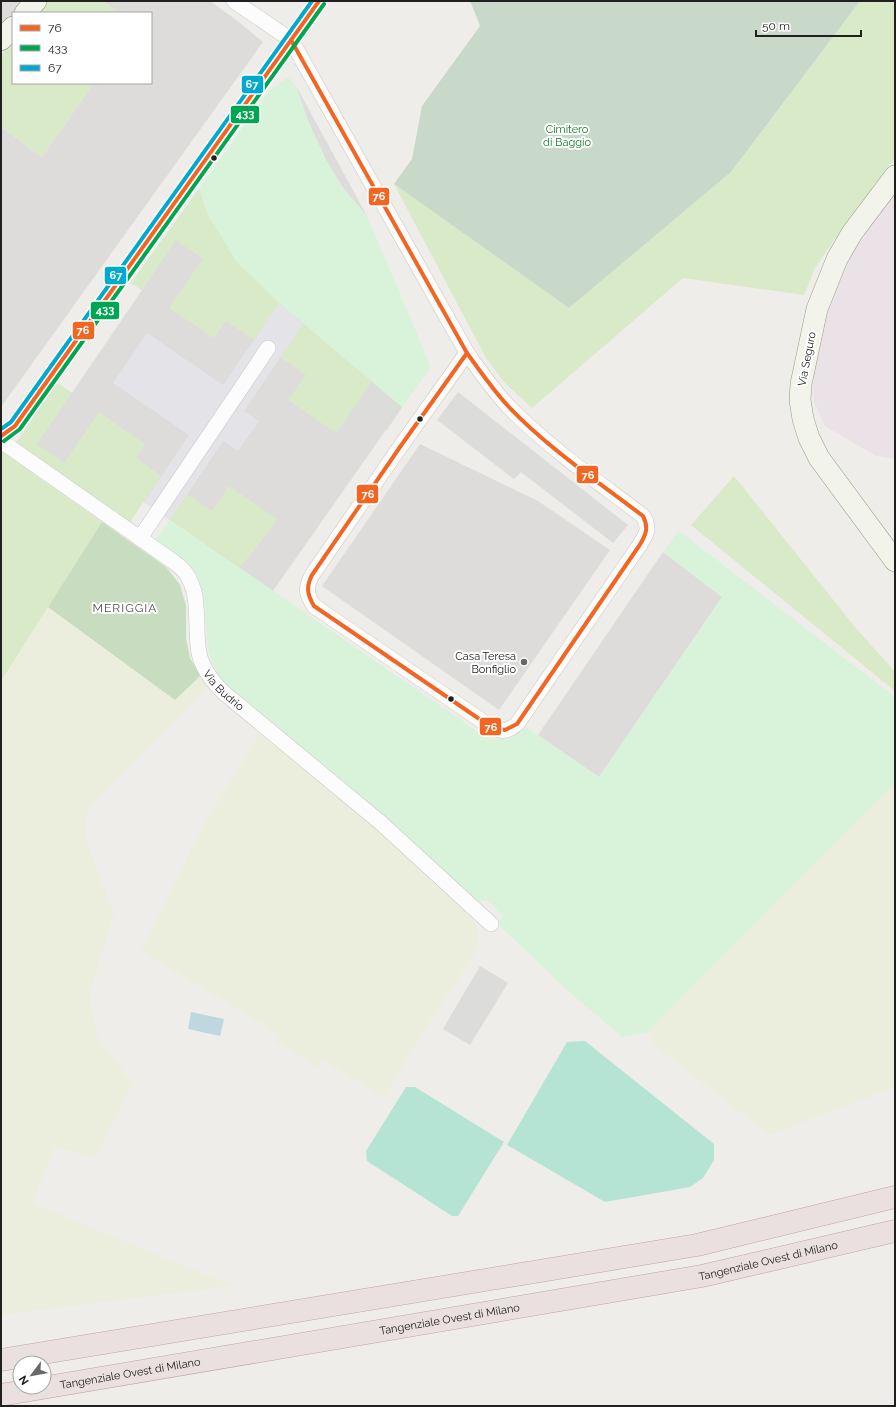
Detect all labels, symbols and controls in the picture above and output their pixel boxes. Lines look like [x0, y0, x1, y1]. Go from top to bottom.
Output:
legend [12, 12, 152, 84]
scale bar [756, 12, 861, 38]
text: 50 m [762, 19, 790, 33]
text: 76 [48, 21, 62, 35]
text: 433 [48, 41, 67, 55]
text: 67 [48, 61, 62, 75]
line badge: 67 [241, 75, 264, 94]
text: 67 [246, 78, 259, 91]
line badge: 433 [230, 105, 260, 124]
text: 433 [236, 108, 254, 121]
park label: Cimitero di Baggio [543, 123, 591, 149]
unlabelled marker [209, 153, 219, 163]
line badge: 76 [368, 187, 390, 206]
text: 76 [373, 190, 386, 203]
line badge: 67 [104, 266, 127, 285]
text: 67 [110, 269, 123, 282]
line badge: 433 [90, 301, 120, 320]
text: 433 [96, 304, 114, 317]
line badge: 76 [72, 321, 95, 340]
text: 76 [77, 324, 90, 337]
street label: Via Seguro [795, 330, 819, 387]
unlabelled marker [415, 414, 425, 424]
line badge: 76 [576, 465, 599, 484]
text: 76 [582, 469, 595, 482]
line badge: 76 [356, 484, 379, 504]
text: 76 [362, 488, 375, 501]
district label: MERIGGIA [93, 601, 157, 615]
place label: Casa Teresa Bonfiglio [455, 650, 516, 676]
marker: Casa Teresa Bonfiglio [519, 657, 529, 667]
street label: Via Budrio [201, 668, 247, 713]
unlabelled marker [446, 694, 456, 704]
line badge: 76 [479, 717, 502, 736]
text: 76 [485, 721, 498, 734]
street label: Tangenziale Ovest di Milano [698, 1238, 839, 1283]
street label: Tangenziale Ovest di Milano [378, 1300, 521, 1337]
north arrow [12, 1355, 52, 1395]
street label: Tangenziale Ovest di Milano [59, 1355, 202, 1391]
text: N [16, 1373, 32, 1387]

